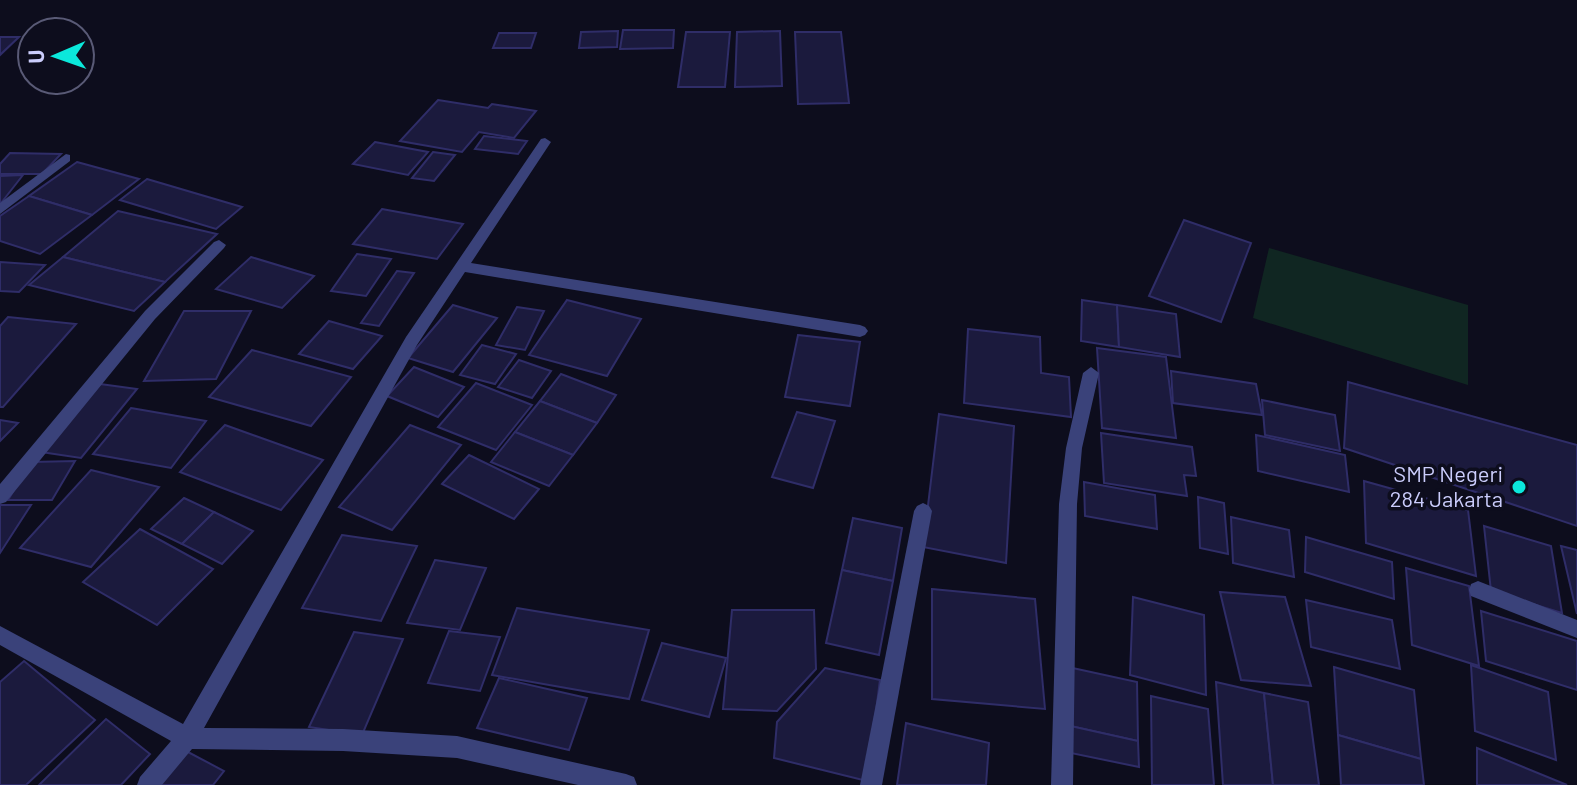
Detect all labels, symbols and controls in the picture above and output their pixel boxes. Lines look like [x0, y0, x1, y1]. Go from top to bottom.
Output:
north arrow [16, 16, 96, 96]
text: U [22, 49, 48, 64]
place label: SMP Negeri 284 Jakarta [1390, 460, 1503, 511]
marker: SMP Negeri 284 Jakarta [1510, 478, 1528, 496]

